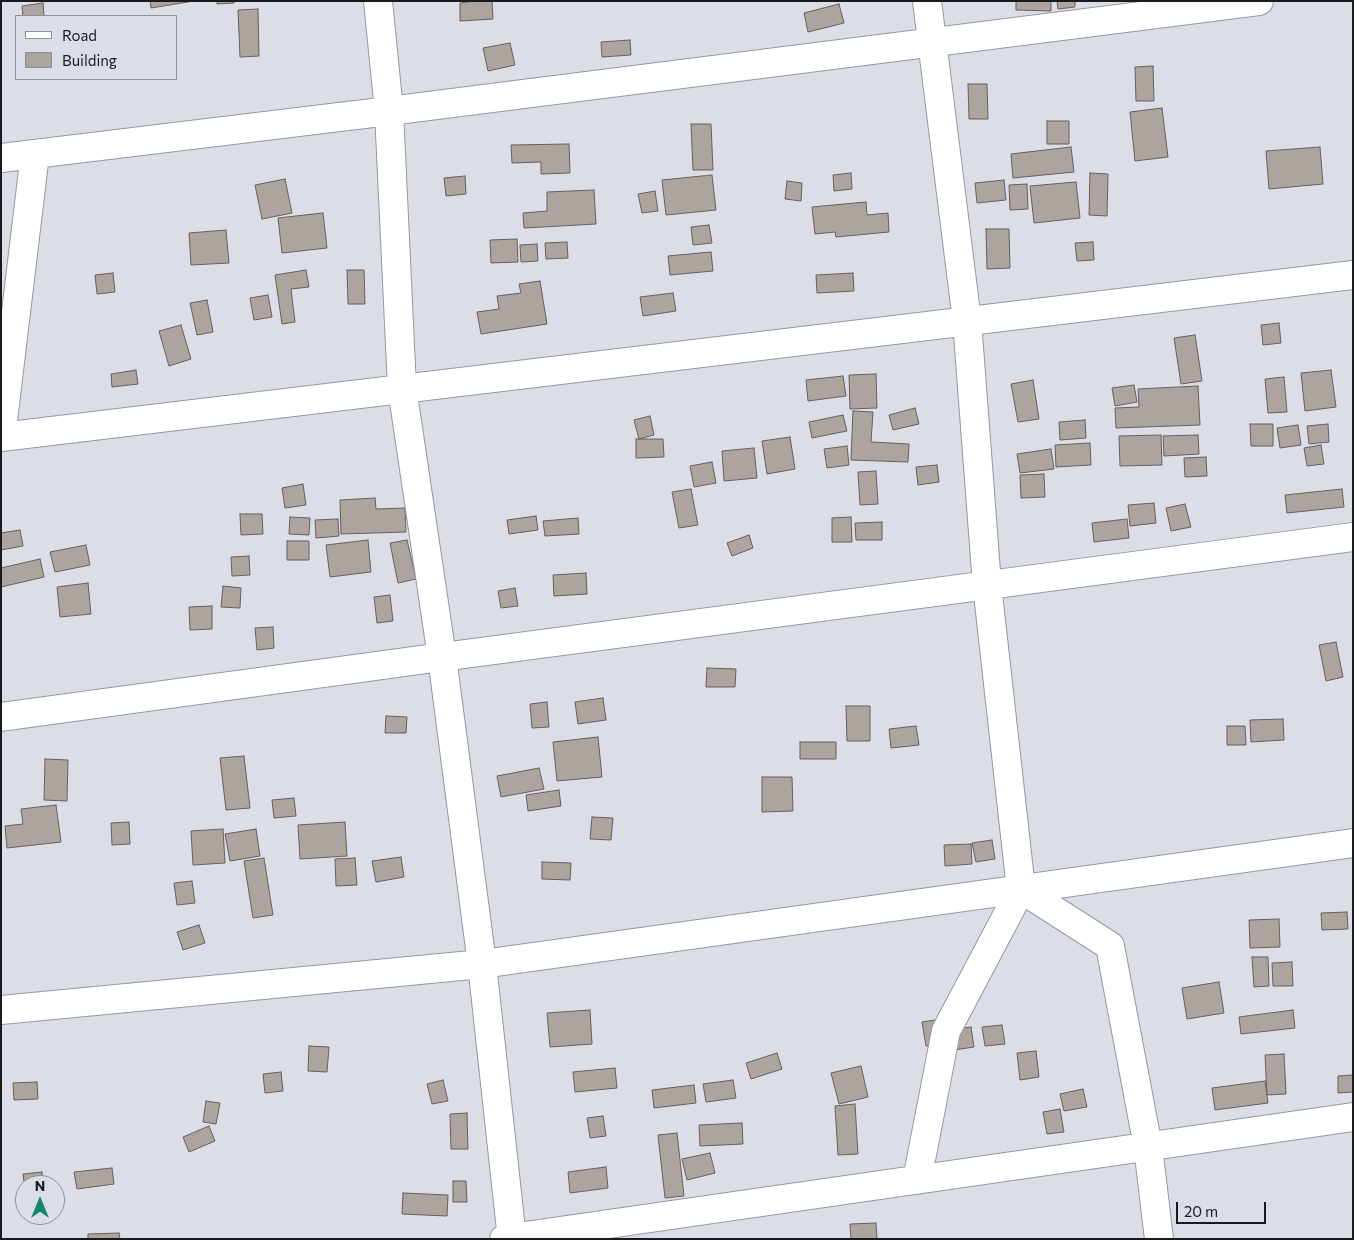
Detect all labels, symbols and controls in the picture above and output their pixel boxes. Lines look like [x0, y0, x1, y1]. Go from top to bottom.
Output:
legend [15, 15, 178, 80]
text: Road [62, 26, 97, 44]
text: Building [62, 51, 117, 69]
north arrow [15, 1175, 65, 1225]
text: N [35, 1177, 45, 1194]
scale bar [1179, 1192, 1269, 1224]
text: 20 m [1184, 1202, 1218, 1220]

